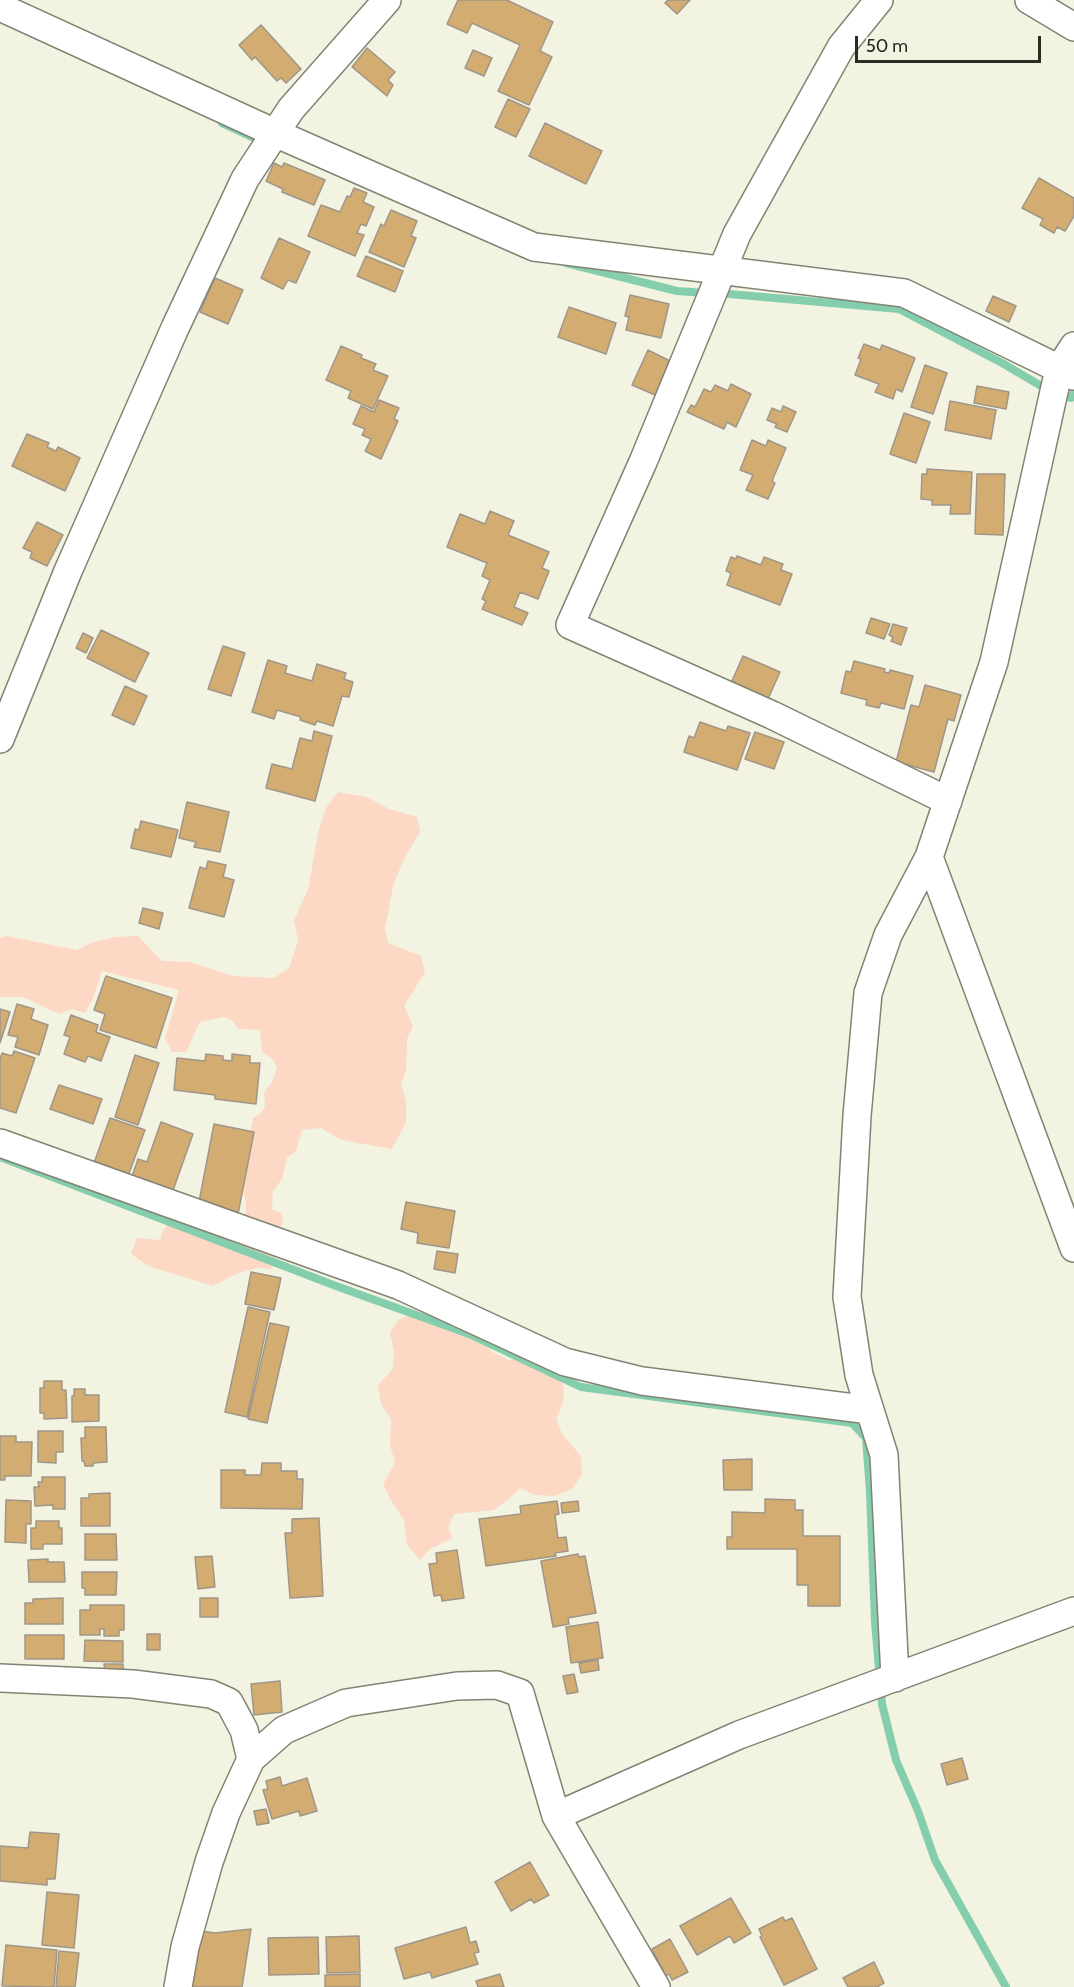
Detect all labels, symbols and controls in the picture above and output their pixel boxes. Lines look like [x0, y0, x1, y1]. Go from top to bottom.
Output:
scale bar [858, 24, 1044, 62]
text: 50 m [866, 35, 908, 57]

